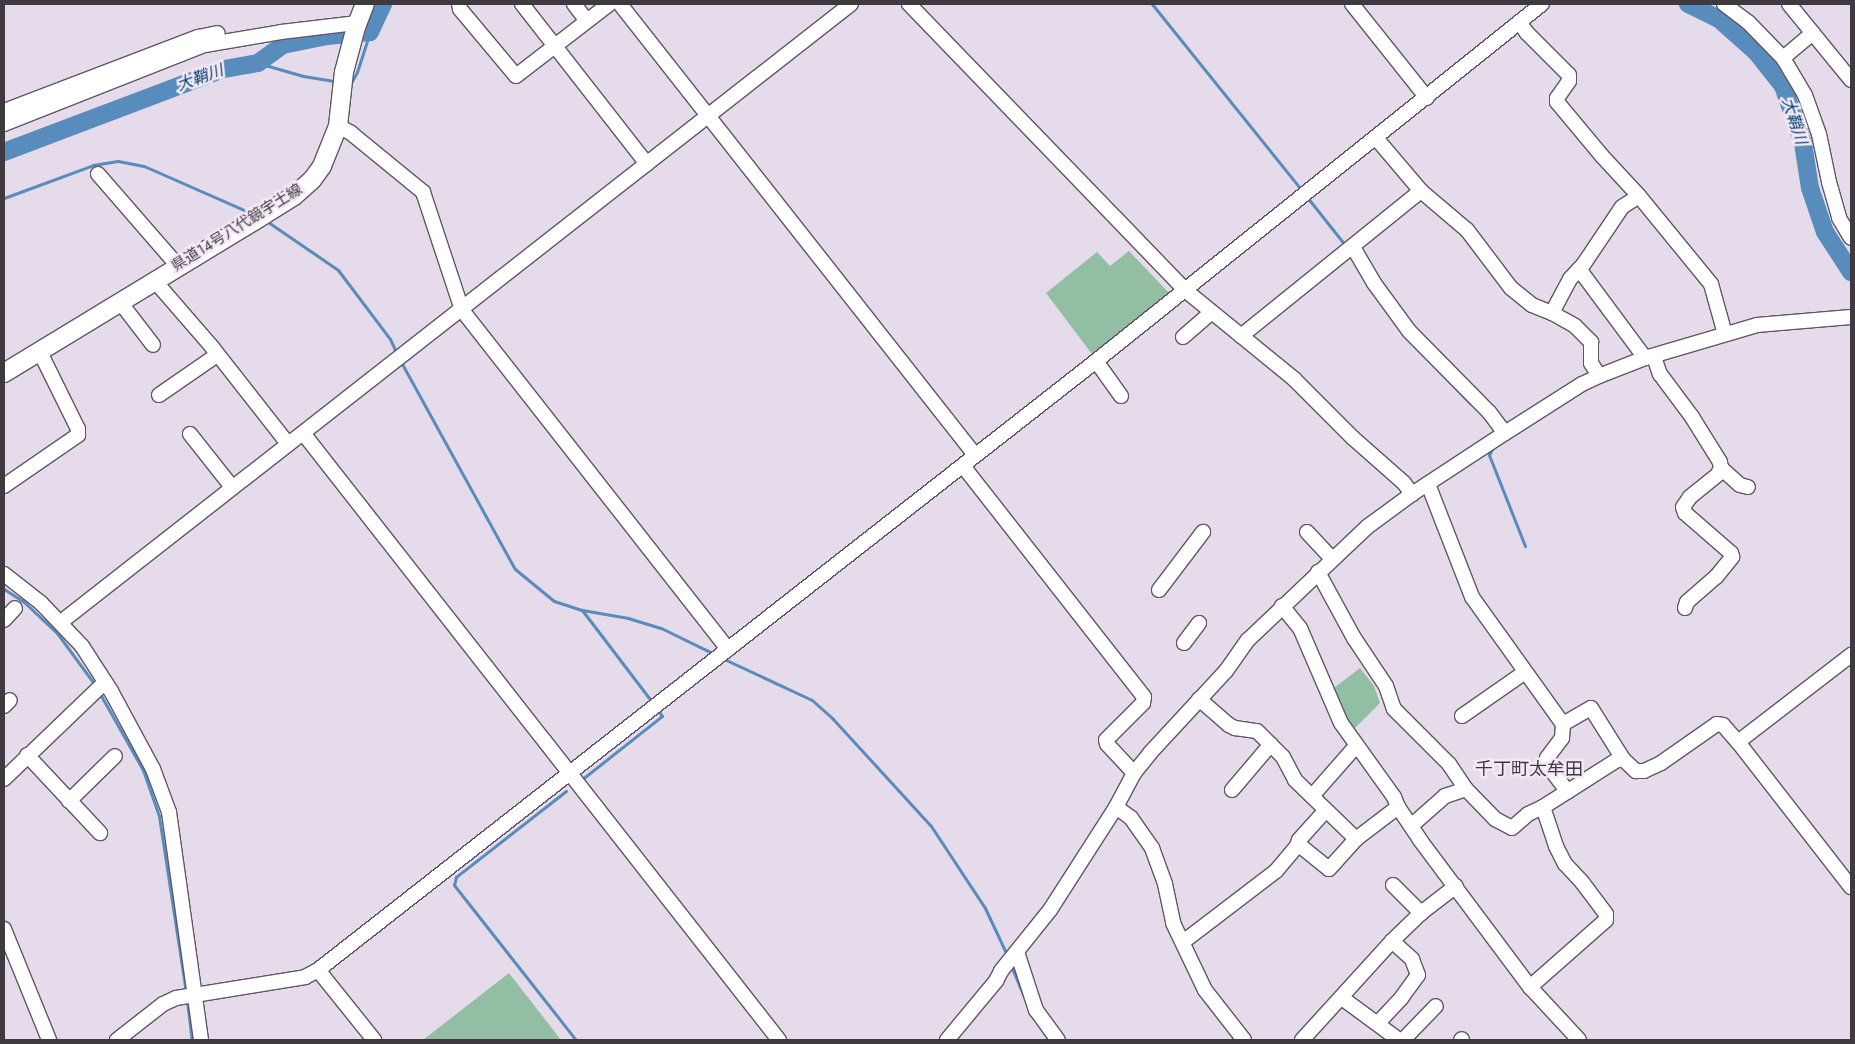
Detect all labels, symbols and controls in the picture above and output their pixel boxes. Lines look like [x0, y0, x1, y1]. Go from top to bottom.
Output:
water label: 大鞘川 [174, 61, 226, 95]
water label: 大鞘川 [1777, 95, 1811, 147]
street label: 県道14号八代鏡宇土線 [168, 180, 306, 276]
district label: 千丁町太牟田 [1475, 758, 1583, 780]

